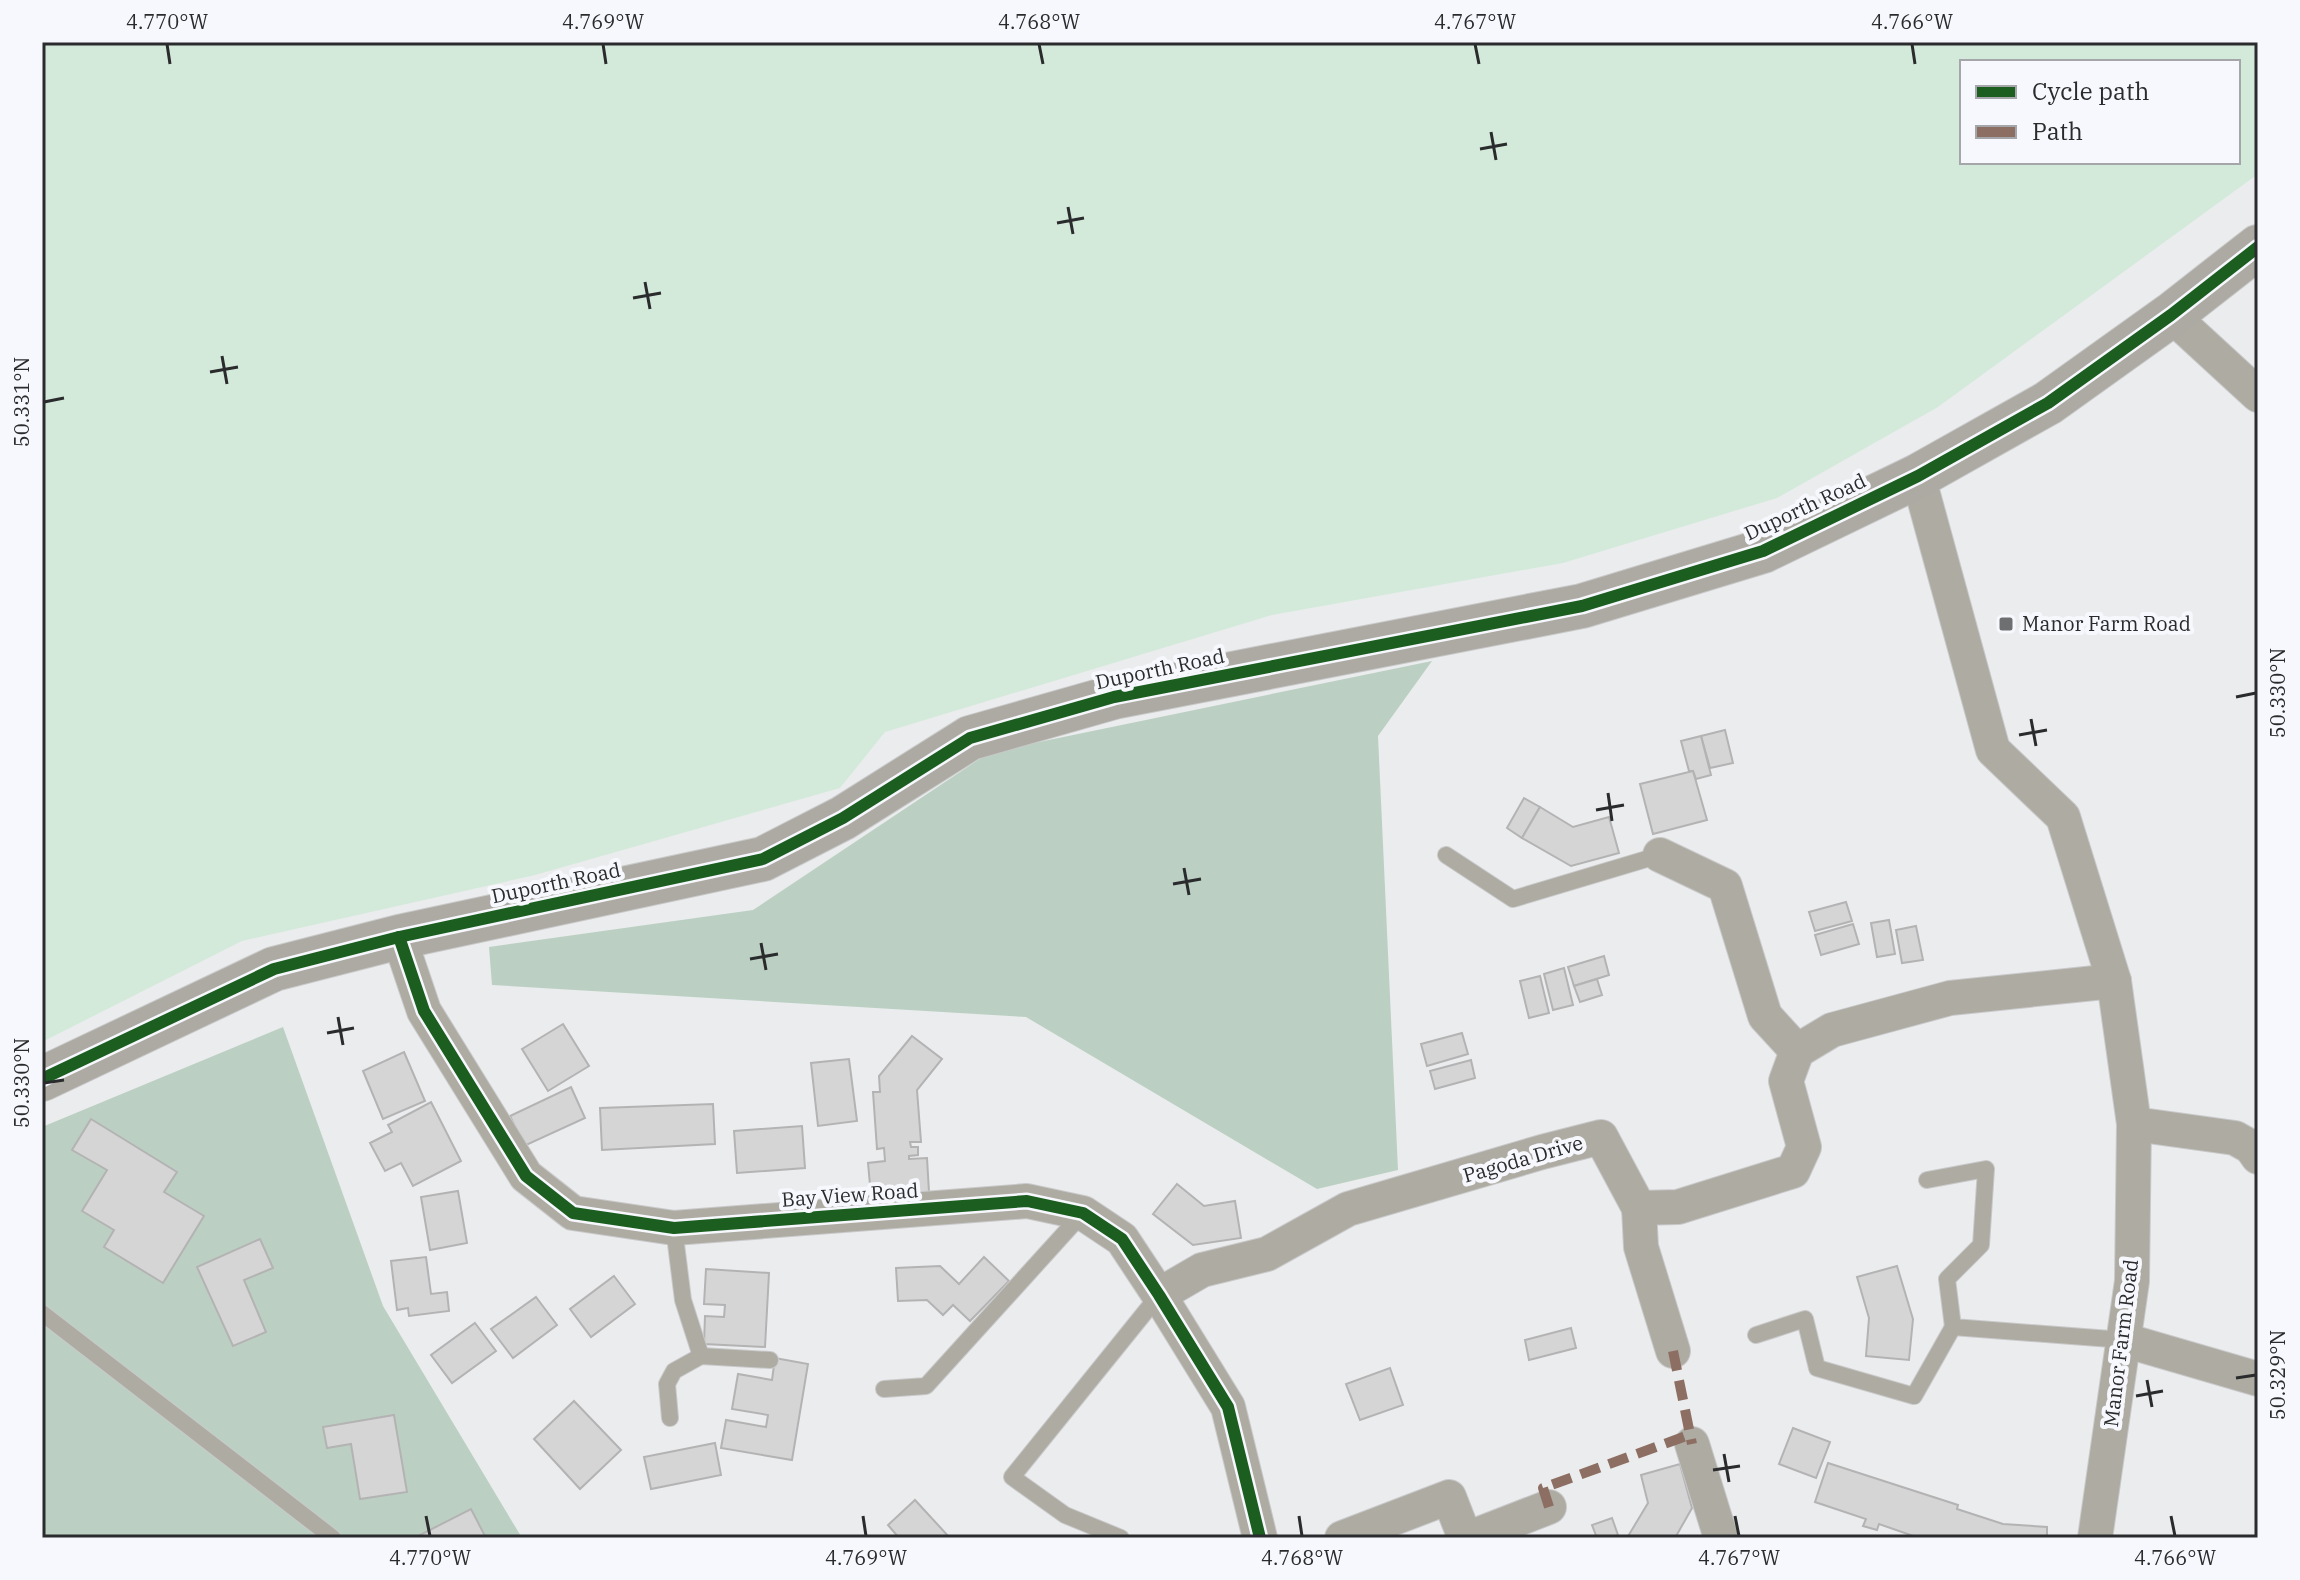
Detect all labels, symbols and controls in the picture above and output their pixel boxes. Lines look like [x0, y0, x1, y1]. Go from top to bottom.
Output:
text: 4.770°W [126, 8, 208, 35]
text: 4.769°W [562, 8, 644, 35]
text: 4.768°W [998, 8, 1080, 35]
text: 4.767°W [1434, 8, 1516, 35]
text: 4.766°W [1871, 8, 1953, 35]
legend [1960, 60, 2240, 164]
text: Cycle path [2032, 75, 2149, 107]
text: Path [2032, 115, 2083, 147]
text: 50.331°N [8, 357, 35, 447]
street label: Duporth Road [1740, 467, 1870, 547]
place label: Manor Farm Road [2022, 610, 2191, 637]
marker: Manor Farm Road [1997, 615, 2015, 633]
street label: Duporth Road [1093, 642, 1227, 695]
text: 50.330°N [2264, 648, 2291, 738]
street label: Duporth Road [489, 856, 623, 909]
text: 50.330°N [8, 1038, 35, 1128]
street label: Pagoda Drive [1460, 1129, 1586, 1189]
street label: Bay View Road [781, 1176, 919, 1213]
street label: Manor Farm Road [2097, 1258, 2144, 1428]
text: 50.329°N [2264, 1330, 2291, 1420]
text: 4.770°W [389, 1544, 471, 1571]
text: 4.769°W [825, 1544, 907, 1571]
text: 4.768°W [1261, 1544, 1343, 1571]
text: 4.767°W [1698, 1544, 1780, 1571]
text: 4.766°W [2134, 1544, 2216, 1571]

